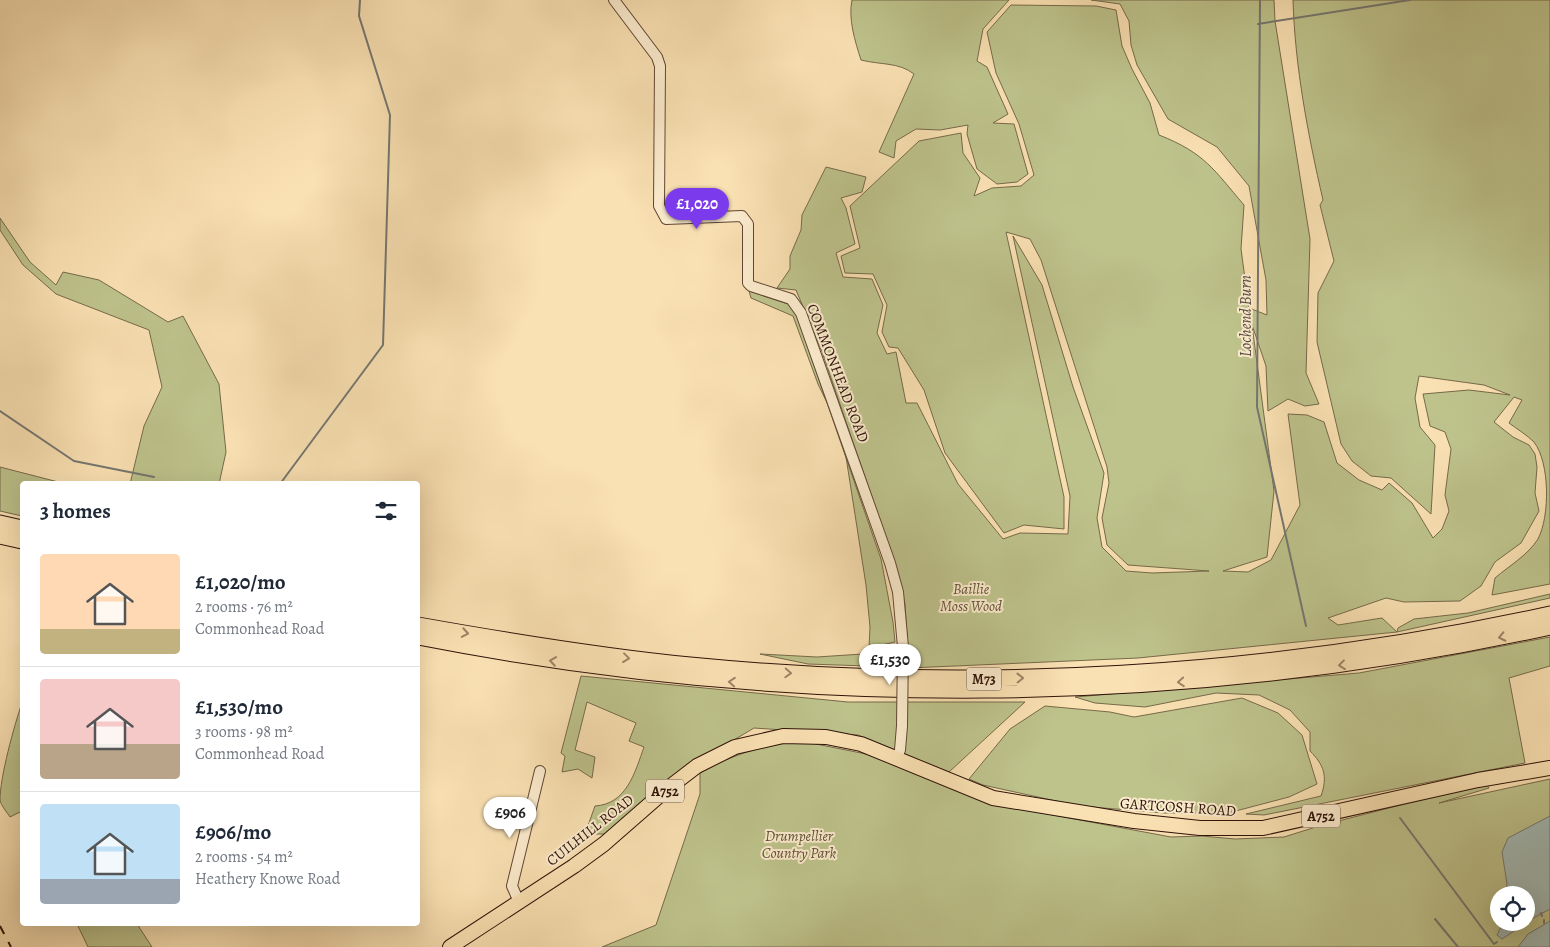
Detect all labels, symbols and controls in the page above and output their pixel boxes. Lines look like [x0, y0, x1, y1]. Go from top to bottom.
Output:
pin: £1,020 [656, 188, 738, 230]
text: £1,020 [676, 193, 718, 215]
water label: Lochend Burn [1235, 275, 1257, 357]
street label: COMMONHEAD ROAD [802, 301, 874, 445]
text: 3 homes [40, 497, 111, 525]
icon: filters [372, 497, 400, 525]
text: £1,020/mo [195, 568, 286, 596]
icon: home [80, 574, 140, 634]
park label: Baillie Moss Wood [940, 579, 1002, 616]
text: 2 rooms · 76 m² [195, 596, 293, 618]
text: Commonhead Road [195, 618, 324, 640]
one-way arrow [461, 628, 470, 638]
one-way arrow [1498, 632, 1507, 642]
pin: £1,530 [849, 644, 931, 686]
text: £1,530 [870, 649, 910, 671]
one-way arrow [622, 652, 630, 663]
one-way arrow [549, 656, 557, 667]
one-way arrow [1338, 659, 1346, 670]
one-way arrow [784, 668, 792, 679]
road number: M73 [966, 668, 1002, 691]
one-way arrow [1016, 673, 1024, 683]
one-way arrow [1176, 676, 1184, 687]
one-way arrow [728, 677, 736, 688]
text: £1,530/mo [195, 693, 283, 721]
icon: home [80, 699, 140, 759]
text: 3 rooms · 98 m² [195, 721, 293, 743]
text: Commonhead Road [195, 743, 324, 765]
road number: A752 [646, 779, 684, 802]
street label: CUILHILL ROAD [542, 790, 638, 870]
street label: GARTCOSH ROAD [1119, 793, 1237, 821]
pin: £906 [480, 796, 540, 839]
text: £906 [494, 802, 526, 824]
road number: A752 [1302, 804, 1340, 828]
text: £906/mo [195, 818, 271, 846]
icon: home [80, 824, 140, 884]
park label: Drumpellier Country Park [762, 826, 837, 863]
text: 2 rooms · 54 m² [195, 846, 293, 868]
text: Heathery Knowe Road [195, 868, 340, 890]
map controls [1490, 886, 1535, 931]
button: locate [1490, 886, 1535, 931]

